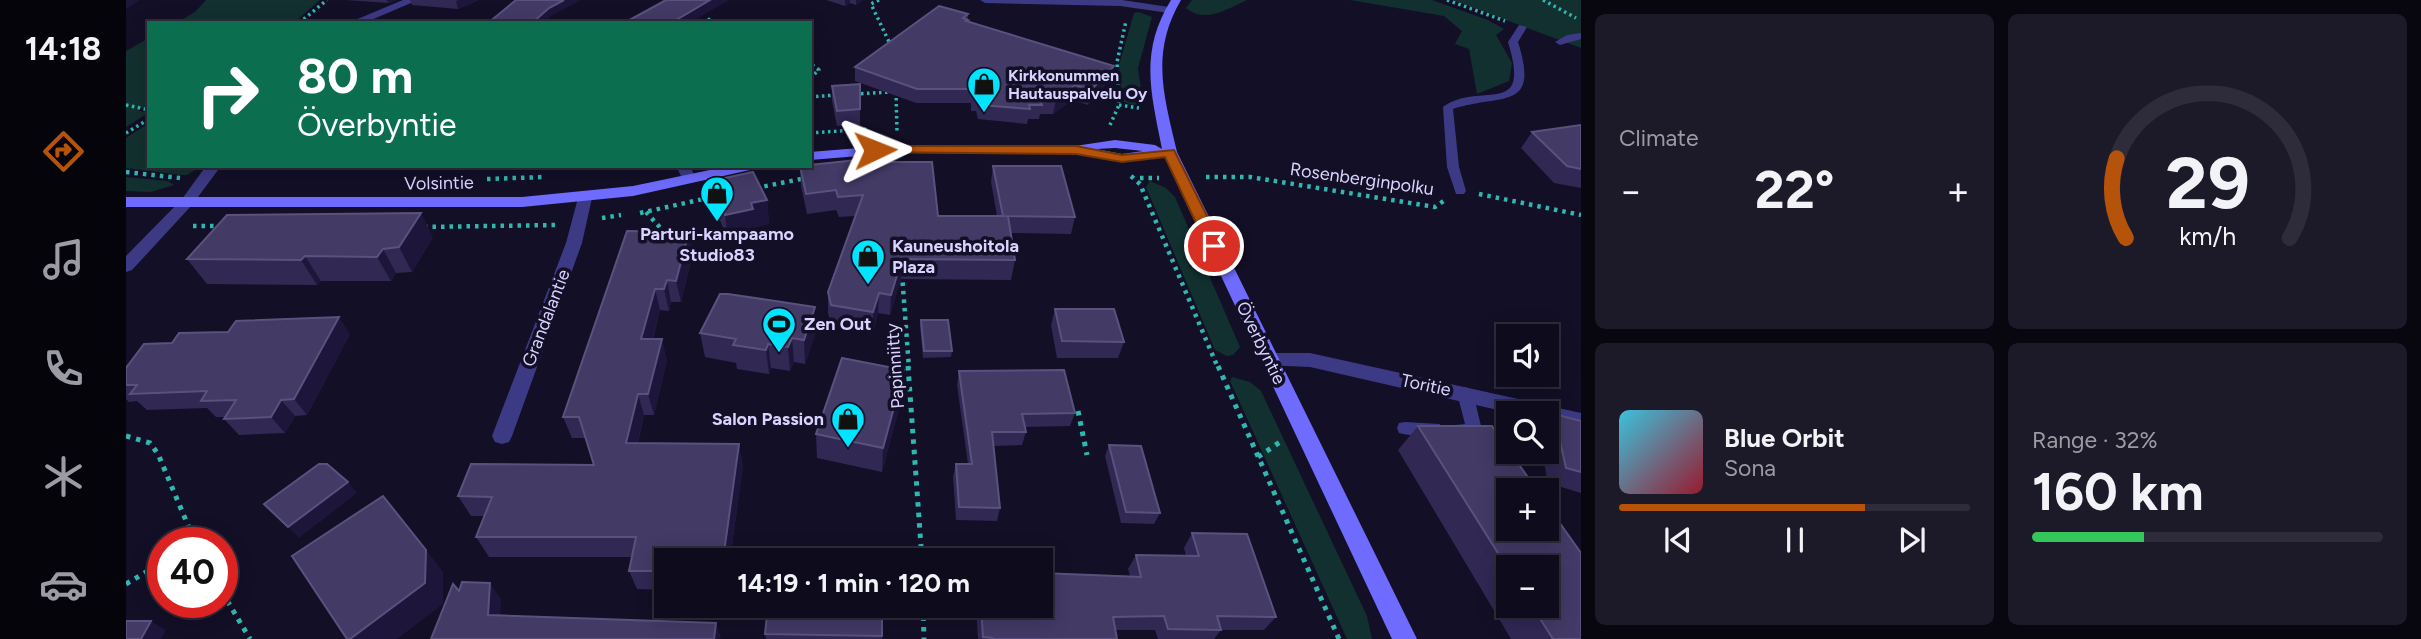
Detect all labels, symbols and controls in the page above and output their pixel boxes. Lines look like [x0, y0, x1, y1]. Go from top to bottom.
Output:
text: 14:18 [25, 30, 101, 68]
text: 80 m [297, 46, 413, 105]
icon: right [182, 49, 273, 140]
shop icon: Kirkkonummen Hautauspalvelu Oy [965, 65, 1003, 114]
place label: Kirkkonummen Hautauspalvelu Oy [1008, 66, 1148, 103]
text: Överbyntie [297, 106, 456, 144]
position arrow [838, 113, 912, 187]
text: Climate [1619, 124, 1698, 152]
icon: directions [39, 127, 88, 176]
text: 29 [2165, 139, 2250, 226]
street label: Rosenberginpolku [1289, 158, 1435, 200]
text: 22° [1755, 159, 1834, 221]
text: − [1619, 168, 1643, 214]
text: + [1946, 168, 1970, 214]
street label: Volsintie [404, 171, 474, 195]
shop icon: Parturi-kampaamo Studio83 [698, 174, 736, 223]
pin [1184, 216, 1244, 276]
text: km/h [2179, 220, 2236, 250]
place label: Parturi-kampaamo Studio83 [640, 223, 794, 266]
icon: arrive [1195, 227, 1233, 265]
icon: music [39, 235, 88, 284]
place label: Kauneushoitola Plaza [892, 235, 1019, 278]
shop icon: Kauneushoitola Plaza [849, 237, 887, 286]
street label: Grandalantie [517, 266, 575, 370]
street label: Överbyntie [1231, 298, 1291, 388]
sports icon: Zen Out [760, 305, 798, 354]
place label: Zen Out [804, 313, 871, 335]
street label: Papinniitty [881, 322, 909, 410]
map controls [1496, 324, 1559, 618]
button: sound [1496, 324, 1559, 387]
icon: phone [39, 344, 88, 393]
street label: Toritie [1399, 369, 1453, 401]
shop icon: Salon Passion [829, 400, 867, 449]
button: search [1496, 401, 1559, 464]
place label: Salon Passion [712, 408, 824, 430]
text: Blue Orbit [1724, 422, 1845, 454]
text: Range · 32% [2032, 426, 2158, 454]
icon: climate [39, 452, 88, 501]
text: Sona [1724, 454, 1776, 482]
text: 160 km [2032, 461, 2204, 523]
button: + [1496, 478, 1559, 541]
icon: previous [1659, 521, 1697, 559]
icon: pause [1776, 521, 1814, 559]
icon: next [1893, 521, 1931, 559]
speed limit sign: 40 [147, 527, 238, 618]
button: − [1496, 555, 1559, 618]
icon: car [39, 560, 88, 609]
text: 14:19 · 1 min · 120 m [737, 567, 970, 599]

